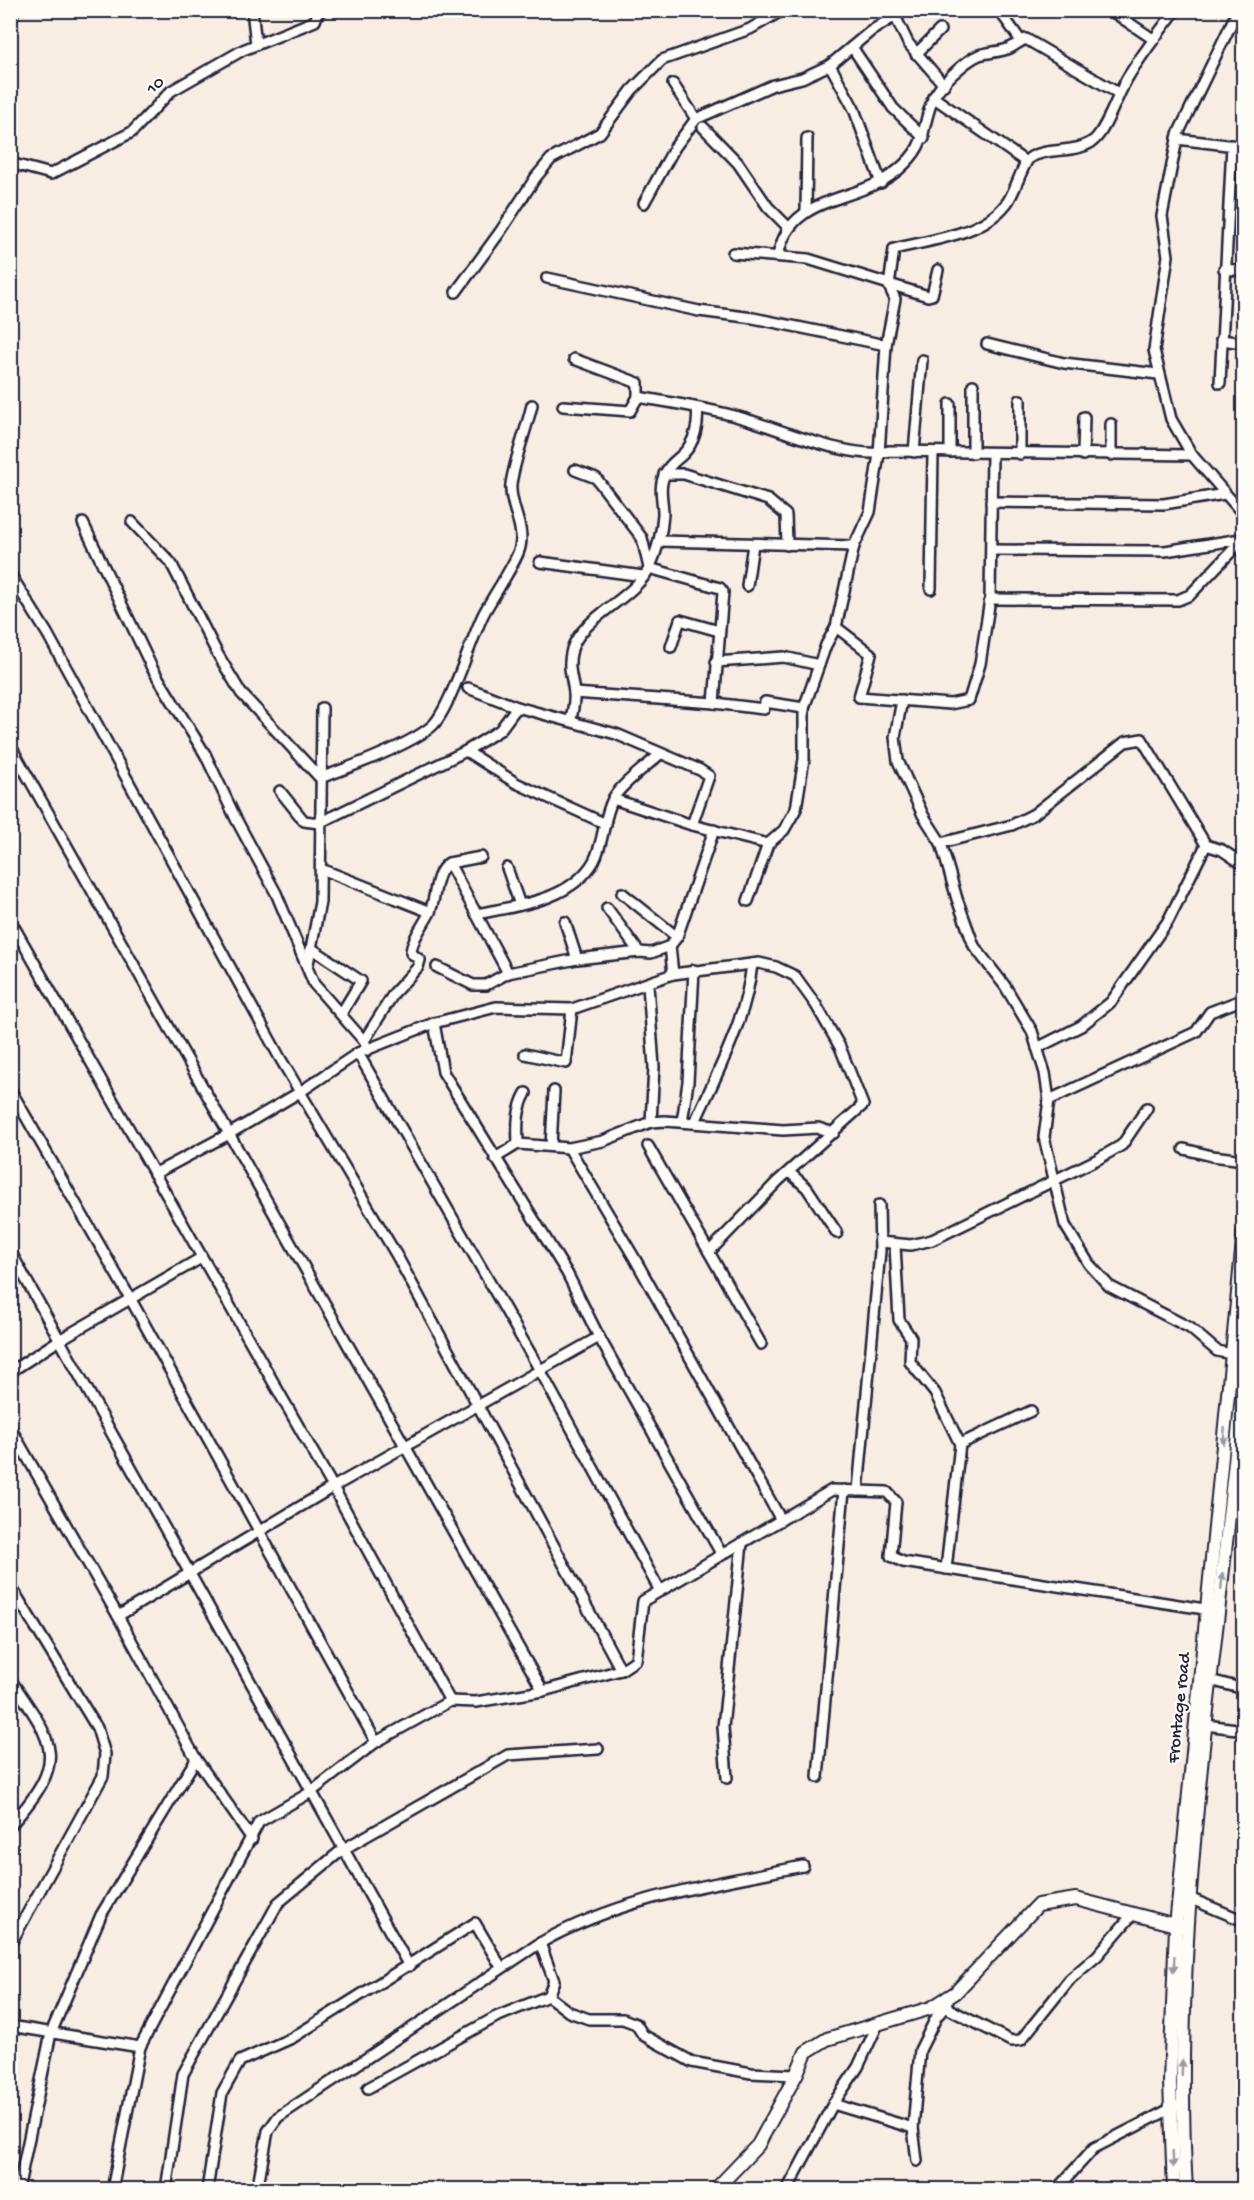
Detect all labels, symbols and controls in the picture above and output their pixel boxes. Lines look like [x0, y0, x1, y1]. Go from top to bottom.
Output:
street label: 10 [142, 72, 169, 100]
one-way arrow [1219, 1426, 1229, 1445]
one-way arrow [1217, 1572, 1227, 1591]
street label: Frontage road [1164, 1650, 1196, 1765]
one-way arrow [1170, 1955, 1179, 1974]
one-way arrow [1178, 2059, 1187, 2078]
one-way arrow [1168, 2150, 1177, 2169]

